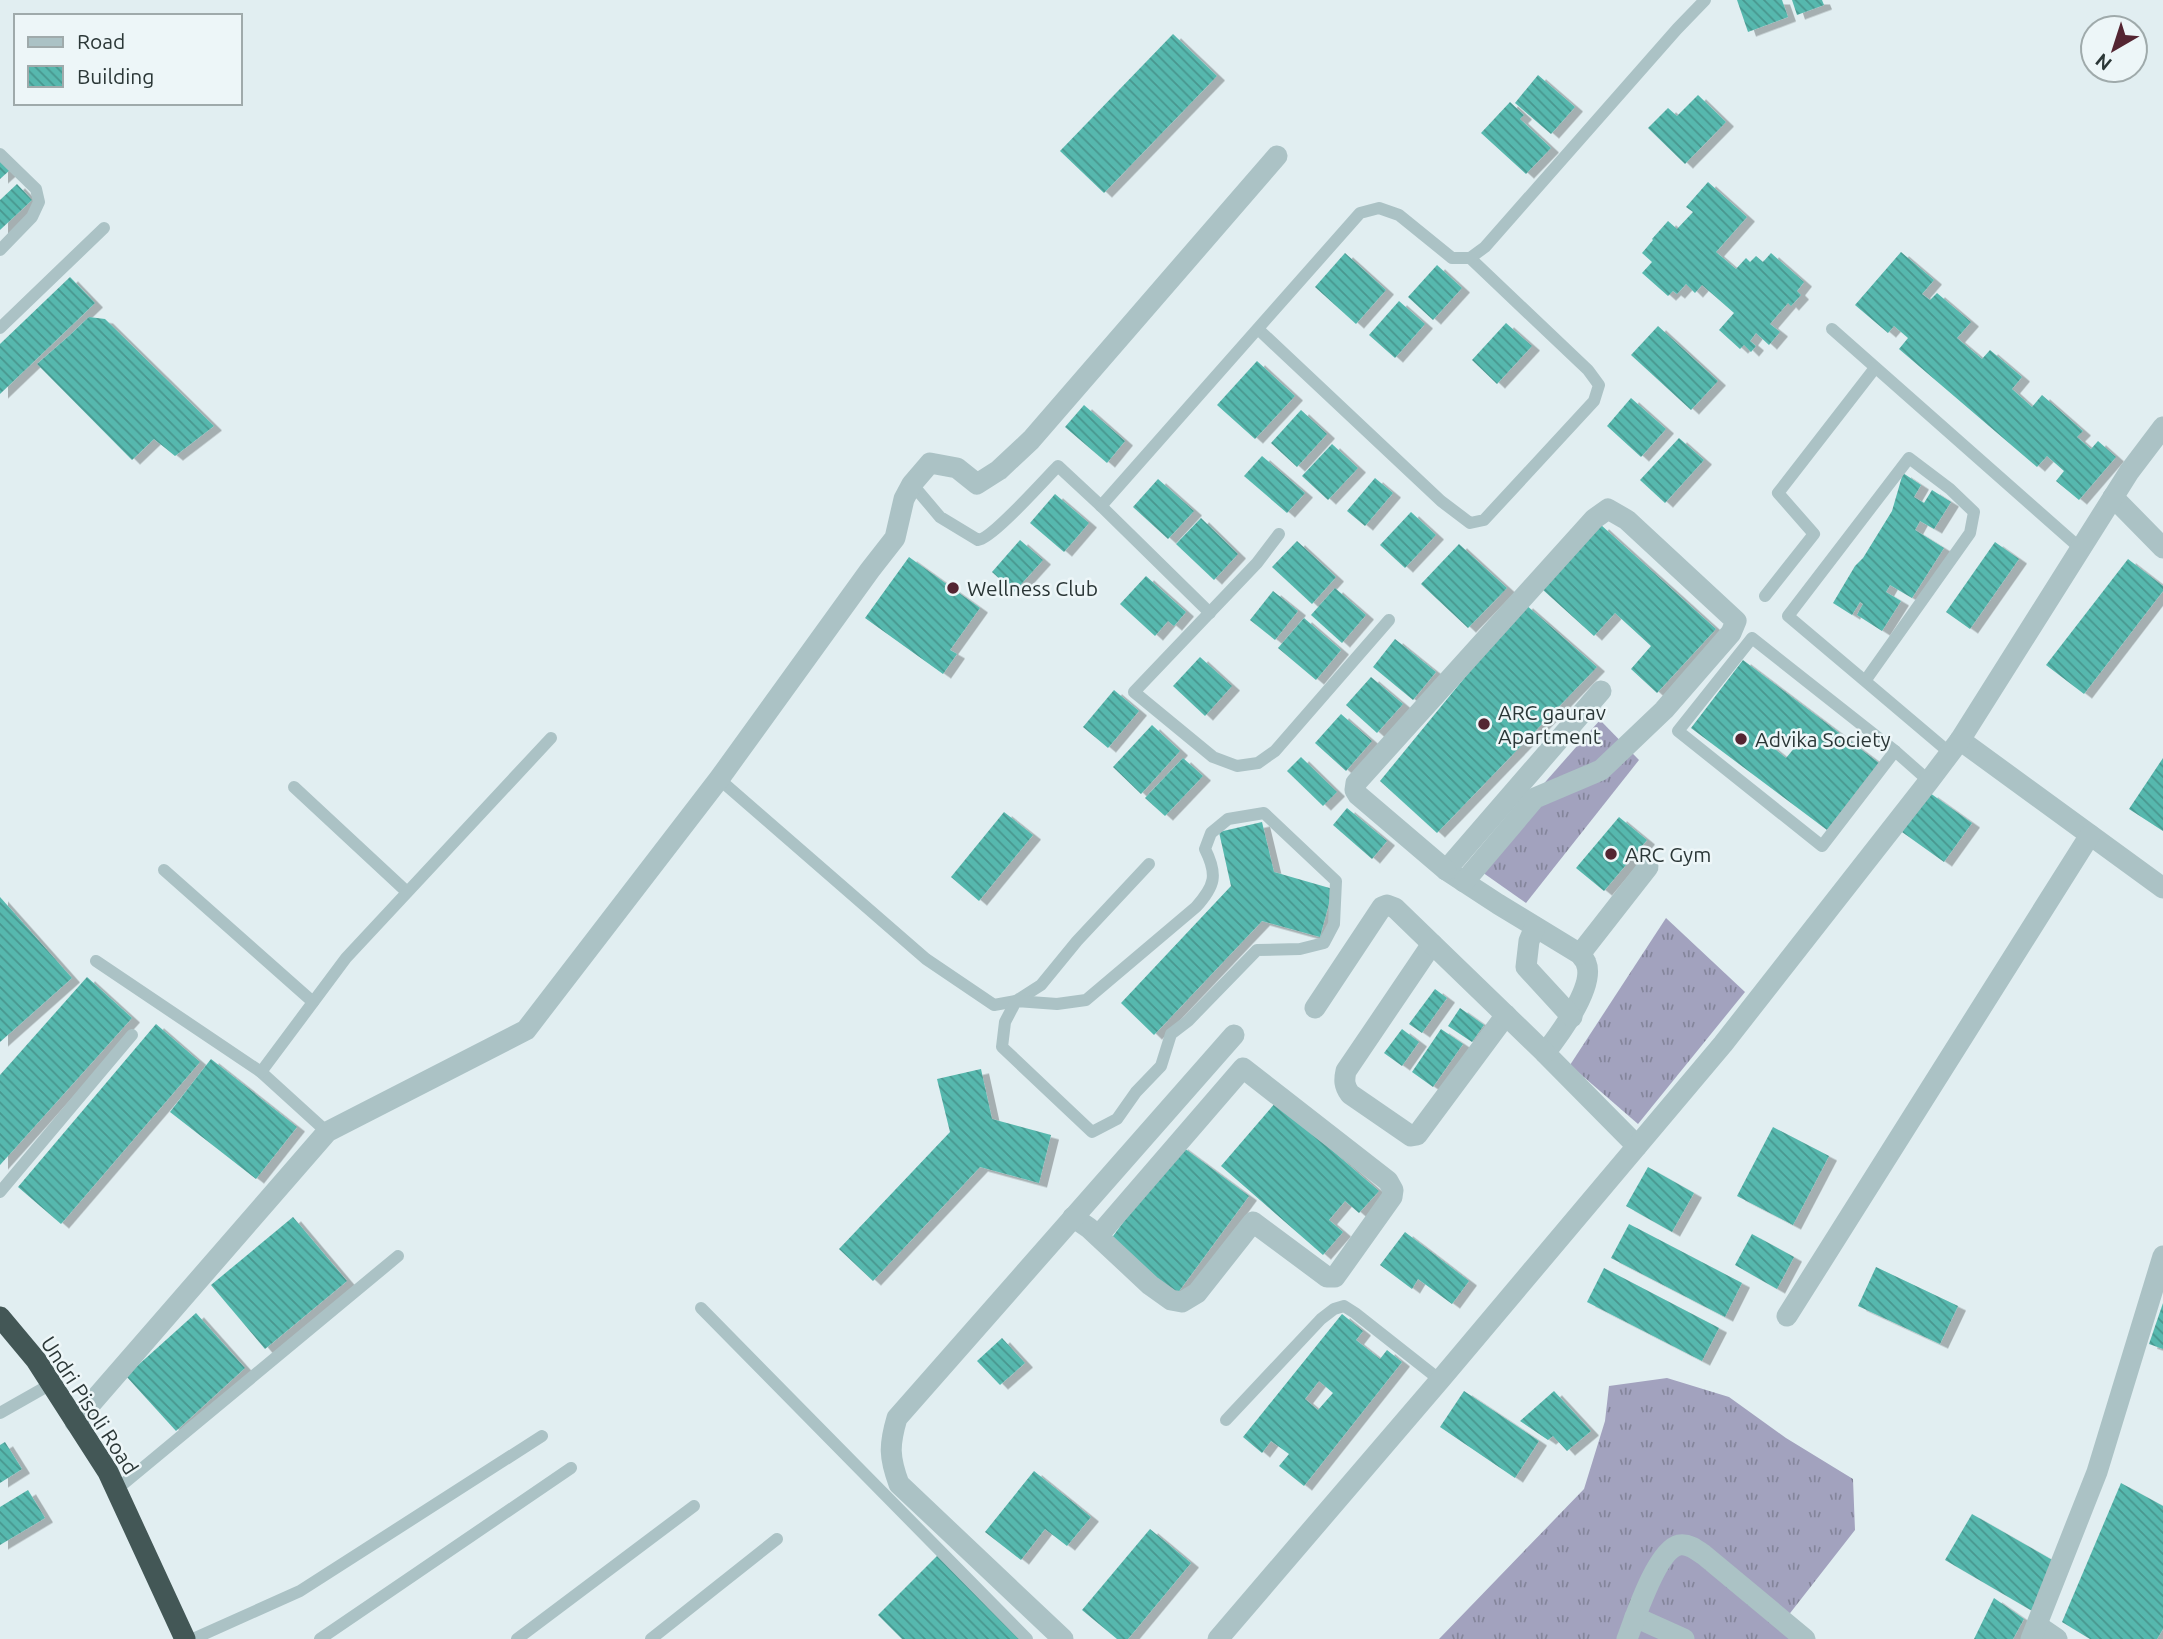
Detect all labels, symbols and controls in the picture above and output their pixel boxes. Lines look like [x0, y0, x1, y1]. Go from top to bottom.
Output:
legend [14, 14, 242, 105]
north arrow [2079, 14, 2149, 84]
text: Road [77, 29, 125, 53]
text: N [2091, 49, 2116, 75]
text: Building [77, 64, 154, 88]
place label: Wellness Club [967, 576, 1098, 600]
marker: Wellness Club [945, 580, 961, 596]
place label: ARC gaurav Apartment [1498, 700, 1606, 748]
marker: ARC gaurav Apartment [1476, 716, 1492, 732]
place label: Advika Society [1755, 727, 1891, 751]
marker: Advika Society [1733, 731, 1749, 747]
place label: ARC Gym [1625, 842, 1711, 866]
marker: ARC Gym [1603, 846, 1619, 862]
street label: Undri Pisoli Road [37, 1332, 143, 1478]

